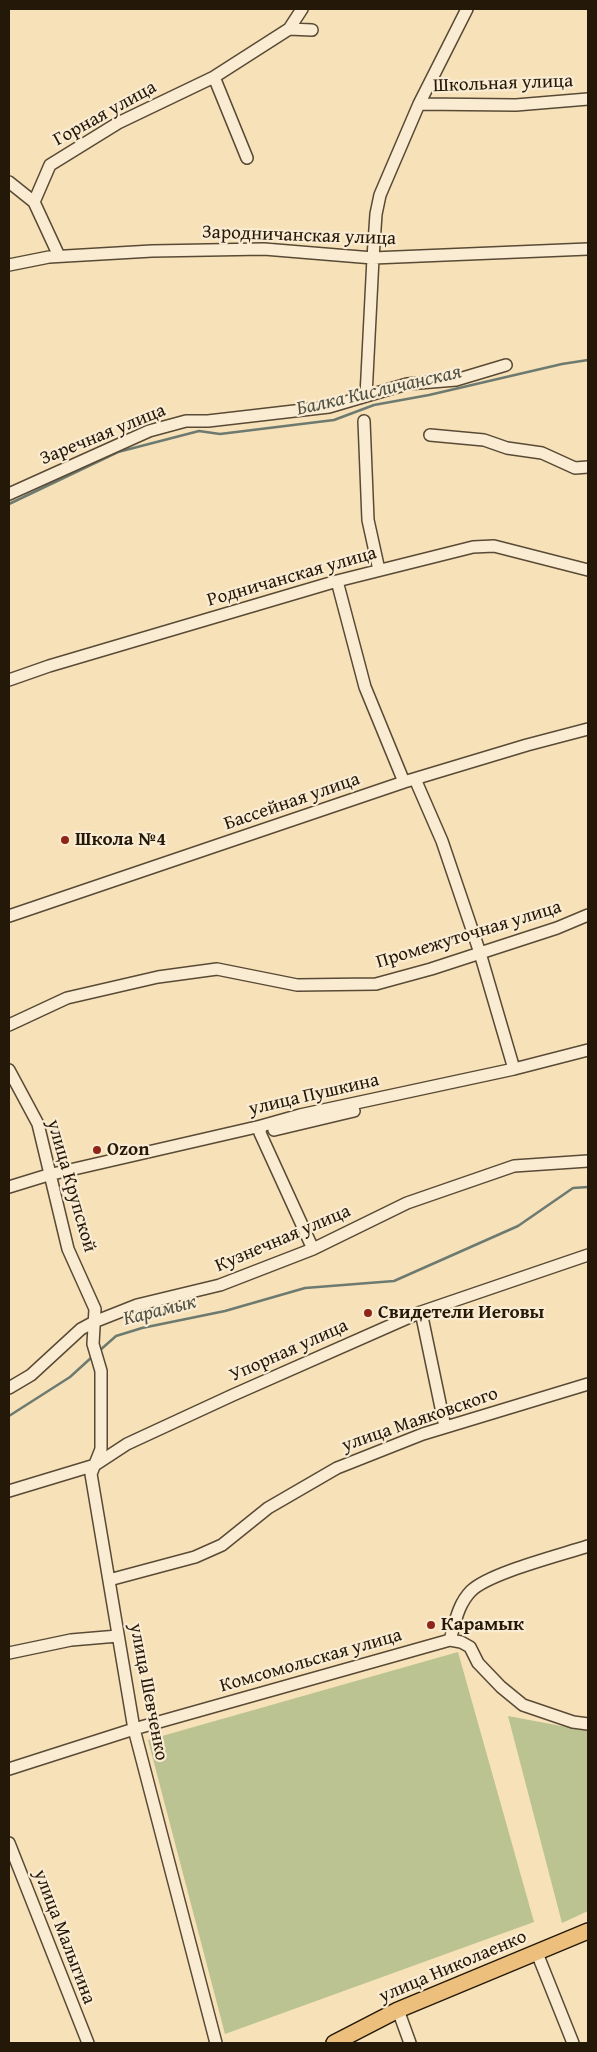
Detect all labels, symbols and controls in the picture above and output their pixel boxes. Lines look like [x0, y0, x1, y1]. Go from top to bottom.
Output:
street label: Школьная улица [433, 70, 573, 98]
street label: Горная улица [49, 76, 161, 152]
street label: Зародничанская улица [202, 221, 396, 251]
water label: Балка Кисличанская [294, 360, 464, 422]
street label: Заречная улица [37, 399, 169, 471]
street label: Родничанская улица [205, 542, 379, 612]
street label: Бассейная улица [221, 768, 363, 836]
place label: Школа №4 [75, 829, 166, 851]
marker: Школа №4 [59, 834, 71, 846]
street label: Промежуточная улица [374, 896, 564, 974]
street label: улица Пушкина [247, 1069, 381, 1121]
street label: улица Крупской [41, 1117, 101, 1255]
place label: Ozon [107, 1139, 149, 1161]
marker: Ozon [91, 1144, 103, 1156]
street label: Кузнечная улица [212, 1200, 354, 1278]
water label: Карамык [121, 1290, 199, 1332]
place label: Свидетели Иеговы [378, 1302, 544, 1324]
marker: Свидетели Иеговы [362, 1307, 374, 1319]
street label: Упорная улица [226, 1315, 352, 1387]
street label: улица Маяковского [339, 1383, 501, 1457]
place label: Карамык [441, 1614, 524, 1636]
marker: Карамык [425, 1619, 437, 1631]
street label: улица Шевченко [124, 1621, 172, 1763]
street label: Комсомольская улица [217, 1624, 405, 1698]
street label: улица Малыгина [28, 1866, 100, 2008]
street label: улица Николаенко [376, 1926, 530, 2008]

